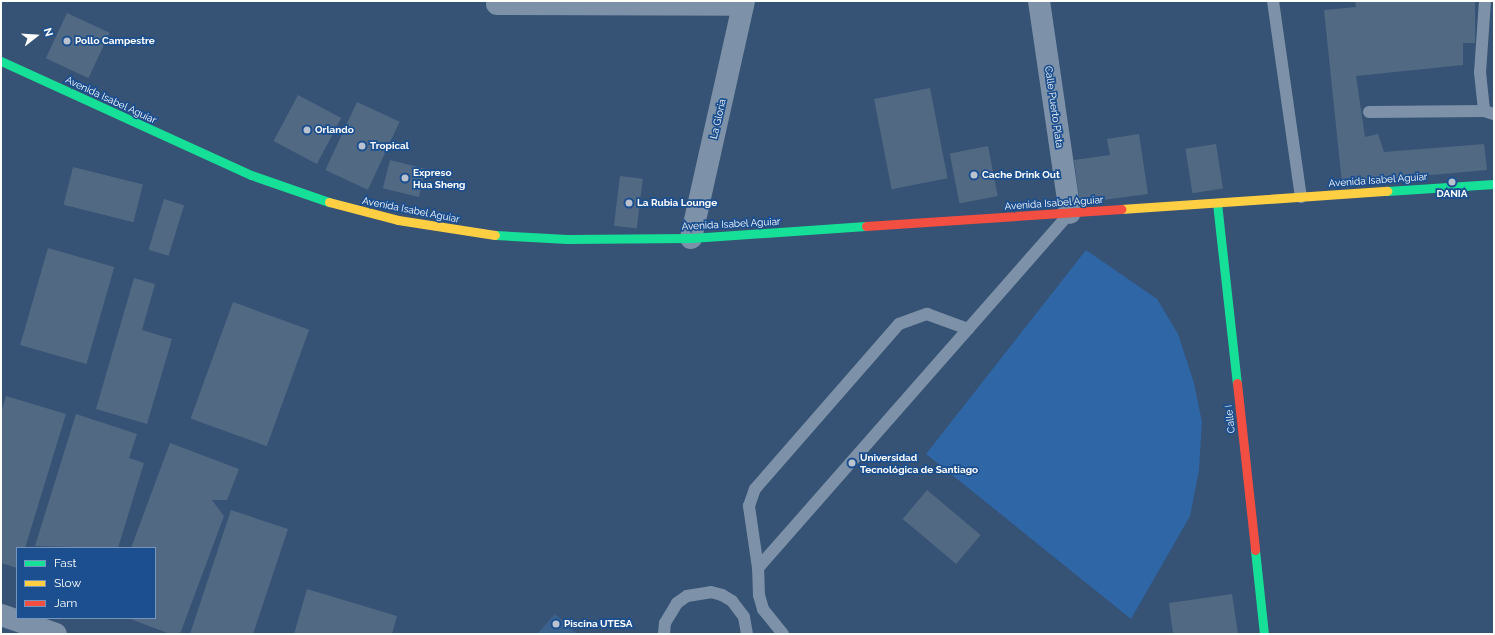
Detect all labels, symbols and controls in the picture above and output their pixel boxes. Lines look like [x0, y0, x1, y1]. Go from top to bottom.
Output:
north arrow [16, 16, 56, 56]
text: N [41, 26, 55, 38]
place label: Pollo Campestre [75, 35, 155, 47]
marker: Pollo Campestre [62, 36, 72, 46]
street label: Calle Puerto Plata [1042, 65, 1066, 149]
street label: Avenida Isabel Aguiar [63, 74, 159, 126]
street label: La Gloria [708, 98, 728, 140]
place label: Orlando [315, 124, 354, 136]
marker: Orlando [302, 125, 312, 135]
place label: Tropical [370, 140, 409, 152]
marker: Tropical [357, 141, 367, 151]
place label: Expreso Hua Sheng [413, 166, 465, 190]
place label: Cache Drink Out [982, 169, 1060, 181]
marker: Cache Drink Out [969, 170, 979, 180]
street label: Avenida Isabel Aguiar [1328, 171, 1428, 189]
marker: Expreso Hua Sheng [400, 173, 410, 183]
marker: DANIA [1447, 177, 1457, 187]
place label: DANIA [1437, 188, 1467, 200]
street label: Avenida Isabel Aguiar [1004, 194, 1104, 212]
street label: Avenida Isabel Aguiar [361, 195, 461, 225]
place label: La Rubia Lounge [637, 197, 717, 209]
marker: La Rubia Lounge [624, 198, 634, 208]
street label: Avenida Isabel Aguiar [681, 215, 781, 233]
street label: Calle I [1223, 404, 1237, 434]
place label: Universidad Tecnológica de Santiago [860, 451, 978, 474]
marker: Universidad Tecnológica de Santiago [847, 458, 857, 468]
legend [16, 547, 156, 619]
text: Fast [54, 556, 77, 570]
text: Slow [54, 576, 81, 590]
text: Jam [54, 596, 77, 610]
place label: Piscina UTESA [564, 618, 632, 630]
marker: Piscina UTESA [551, 619, 561, 629]

